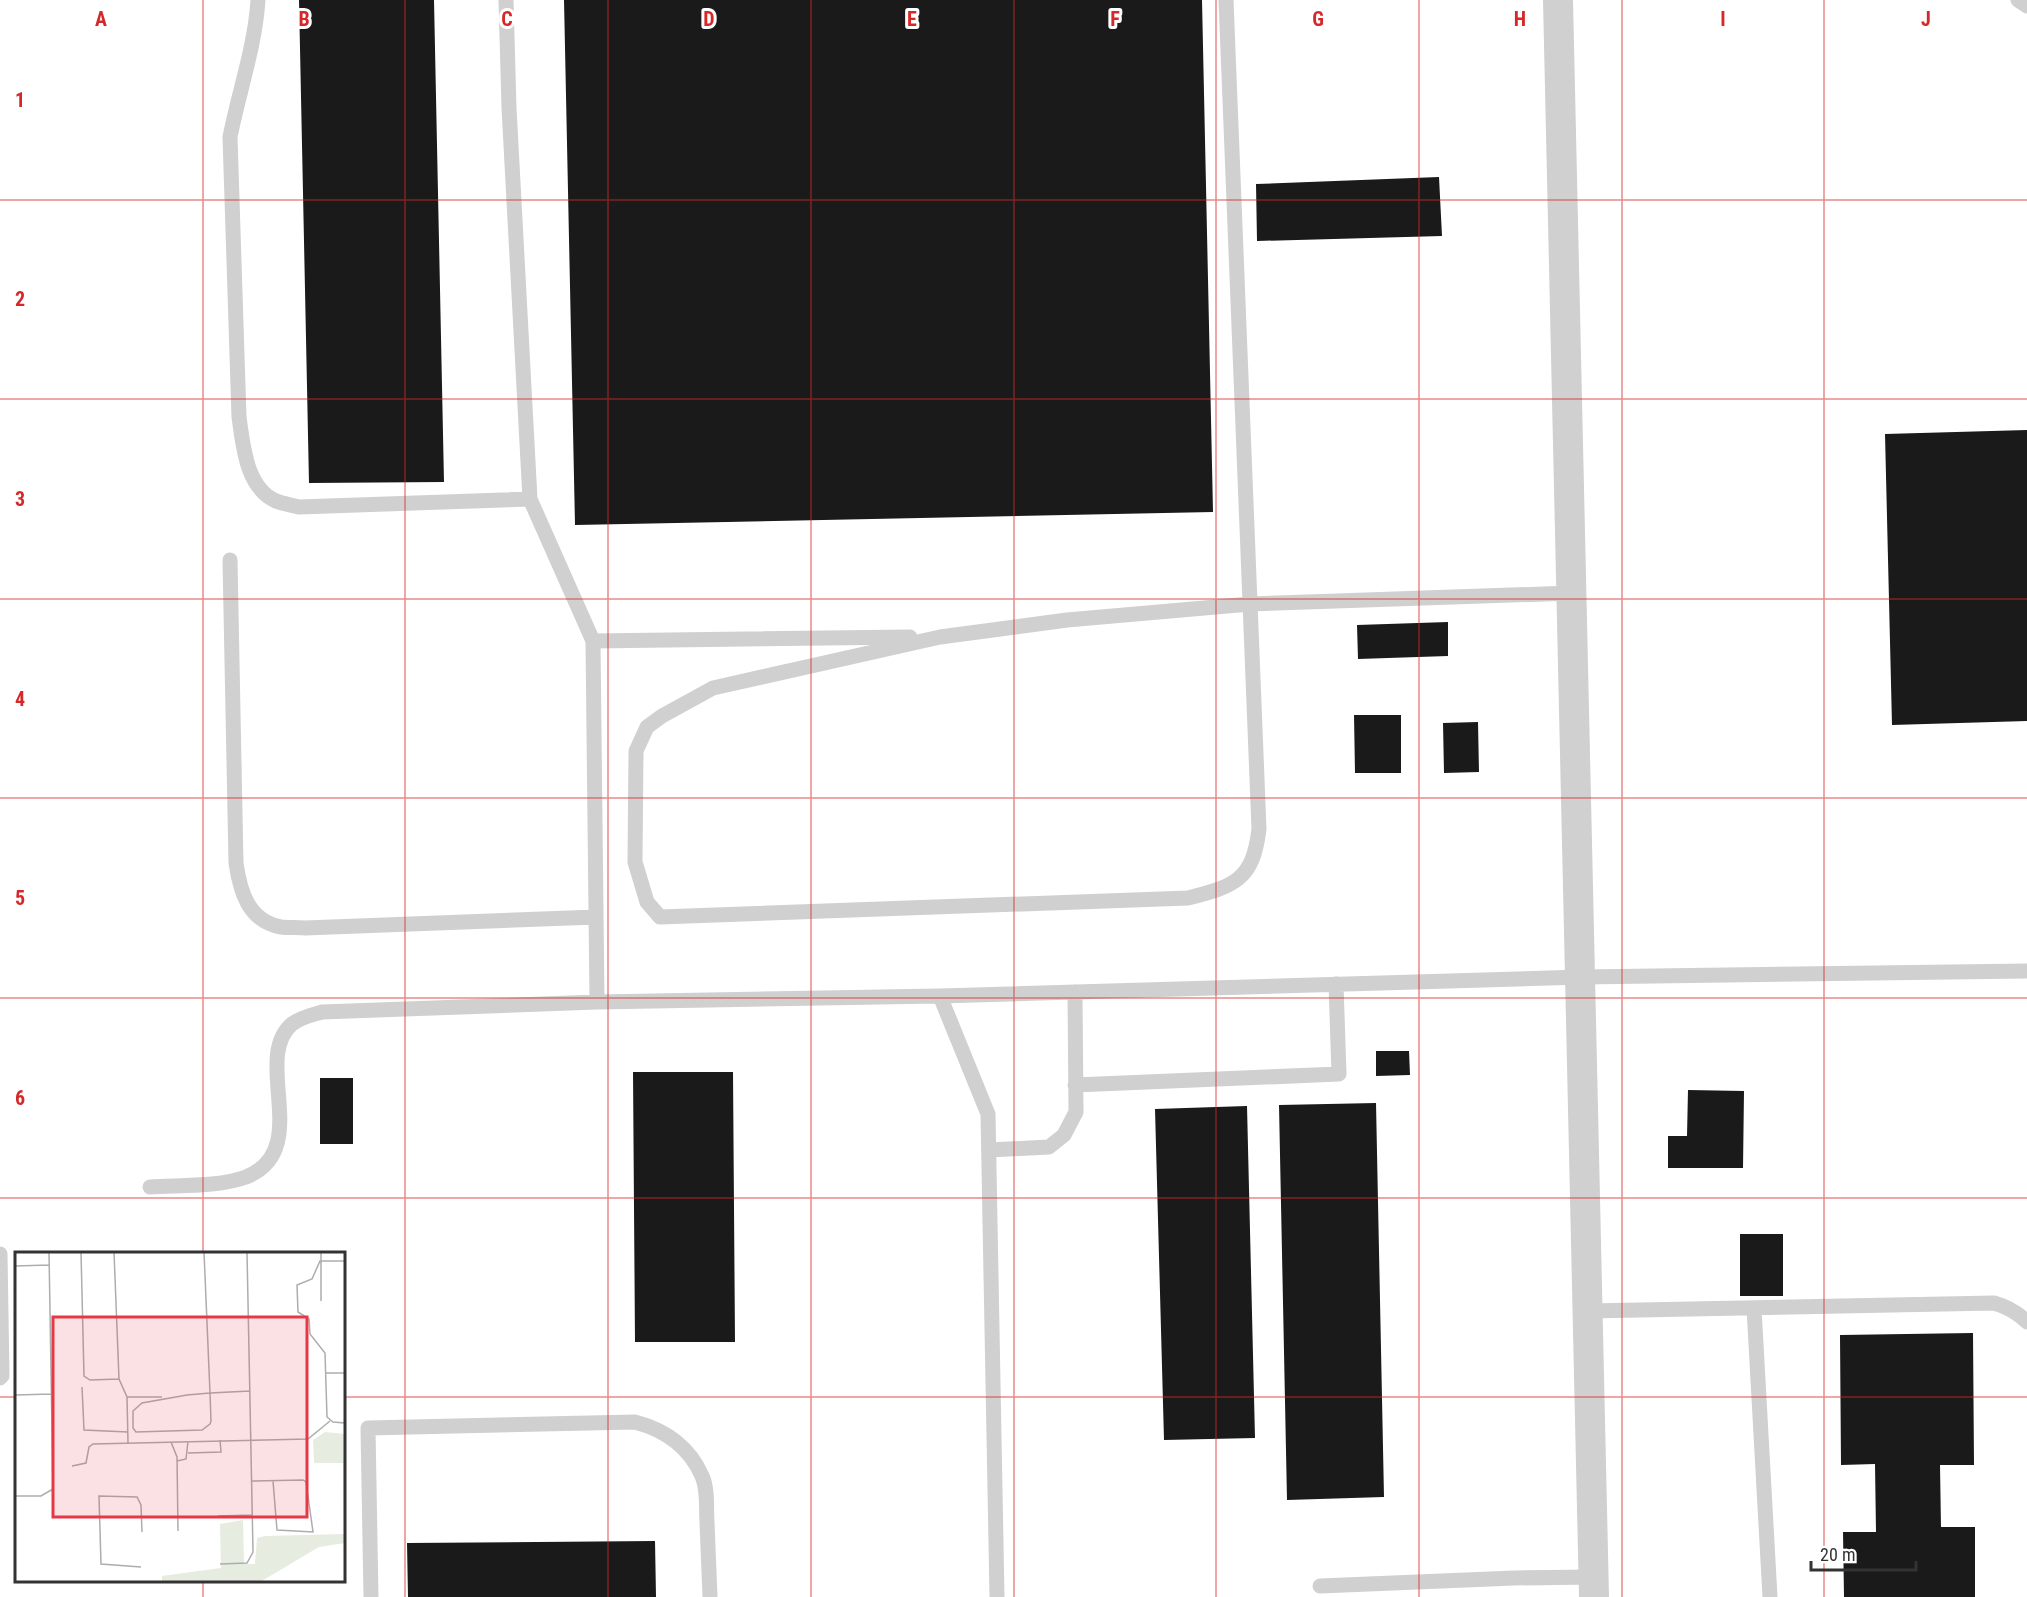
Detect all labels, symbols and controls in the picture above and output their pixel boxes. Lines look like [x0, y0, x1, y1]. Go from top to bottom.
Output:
text: A [95, 7, 107, 31]
text: B [298, 7, 310, 31]
text: C [501, 7, 513, 31]
text: D [703, 7, 715, 31]
text: E [907, 7, 917, 31]
text: F [1110, 7, 1120, 31]
text: G [1312, 7, 1324, 31]
text: H [1514, 7, 1526, 31]
text: I [1720, 7, 1726, 31]
text: J [1921, 7, 1931, 31]
text: 1 [15, 88, 25, 112]
text: 2 [15, 287, 25, 311]
text: 3 [15, 487, 25, 511]
text: 4 [15, 687, 25, 711]
text: 5 [15, 886, 25, 910]
text: 6 [15, 1086, 25, 1110]
inset map [15, 1252, 345, 1582]
scale bar [1811, 1534, 1916, 1572]
text: 20 m [1820, 1544, 1855, 1565]

